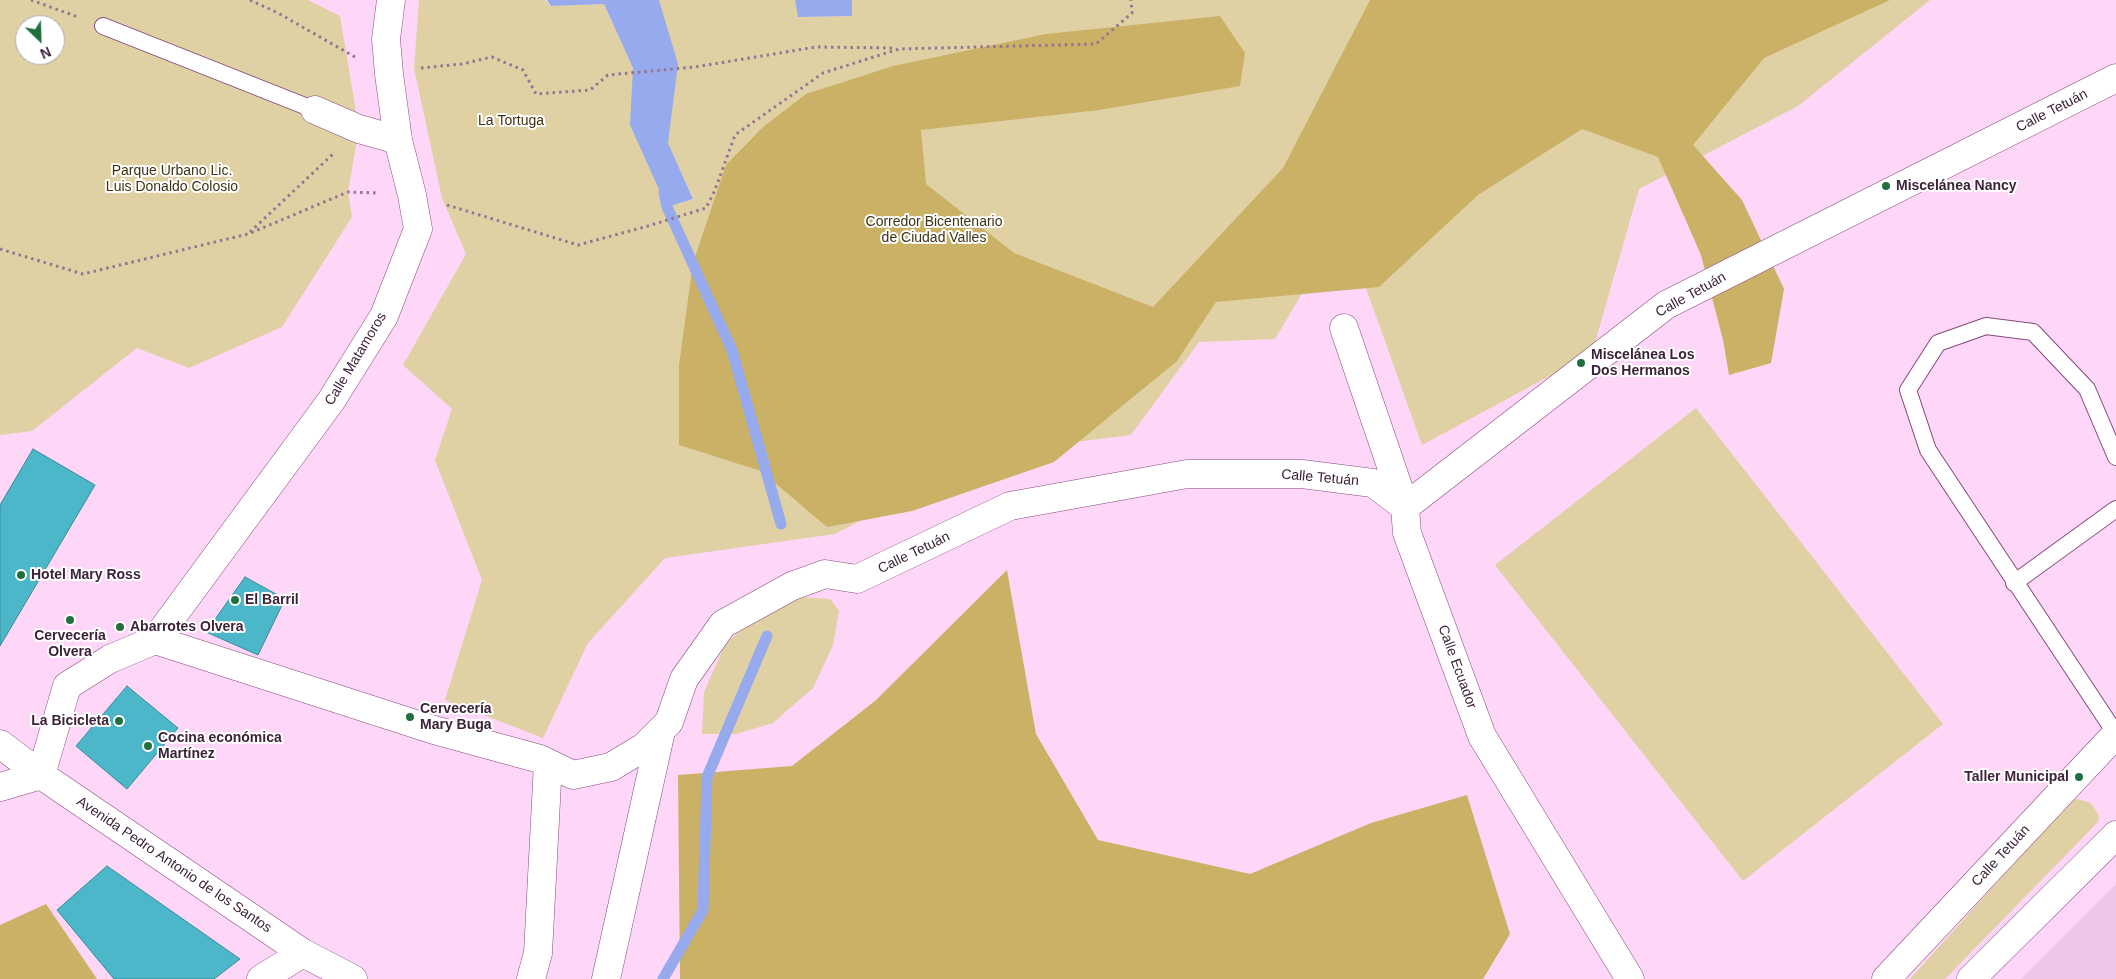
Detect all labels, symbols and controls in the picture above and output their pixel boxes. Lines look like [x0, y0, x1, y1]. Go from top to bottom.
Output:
north arrow [15, 15, 65, 65]
text: N [38, 43, 54, 62]
street label: Calle Tetuán [2014, 86, 2090, 136]
park label: La Tortuga [478, 113, 544, 129]
park label: Parque Urbano Lic. Luis Donaldo Colosio [106, 163, 238, 196]
place label: Miscelánea Nancy [1896, 178, 2017, 194]
marker: Miscelánea Nancy [1880, 180, 1892, 192]
park label: Corredor Bicentenario de Ciudad Valles [866, 214, 1002, 246]
street label: Calle Tetuán [1653, 269, 1729, 321]
street label: Calle Matamoros [322, 309, 390, 409]
place label: Miscelánea Los Dos Hermanos [1591, 347, 1694, 380]
marker: Miscelánea Los Dos Hermanos [1575, 357, 1587, 369]
street label: Calle Tetuán [1281, 466, 1359, 490]
street label: Calle Tetuán [875, 528, 953, 578]
place label: Hotel Mary Ross [31, 567, 141, 583]
marker: Hotel Mary Ross [15, 569, 27, 581]
place label: El Barril [245, 592, 299, 608]
marker: El Barril [229, 594, 241, 606]
marker: Cervecería Olvera [64, 614, 76, 626]
place label: Abarrotes Olvera [130, 619, 244, 635]
marker: Abarrotes Olvera [114, 621, 126, 633]
street label: Calle Ecuador [1434, 623, 1480, 711]
place label: Cervecería Olvera [34, 628, 106, 660]
place label: Cervecería Mary Buga [420, 701, 492, 734]
marker: Cervecería Mary Buga [404, 711, 416, 723]
place label: La Bicicleta [31, 713, 109, 729]
marker: La Bicicleta [113, 715, 125, 727]
place label: Cocina económica Martínez [158, 730, 282, 762]
marker: Cocina económica Martínez [142, 740, 154, 752]
place label: Taller Municipal [1964, 769, 2069, 785]
marker: Taller Municipal [2073, 771, 2085, 783]
street label: Avenida Pedro Antonio de los Santos [73, 793, 275, 937]
street label: Calle Tetuán [1968, 822, 2034, 890]

